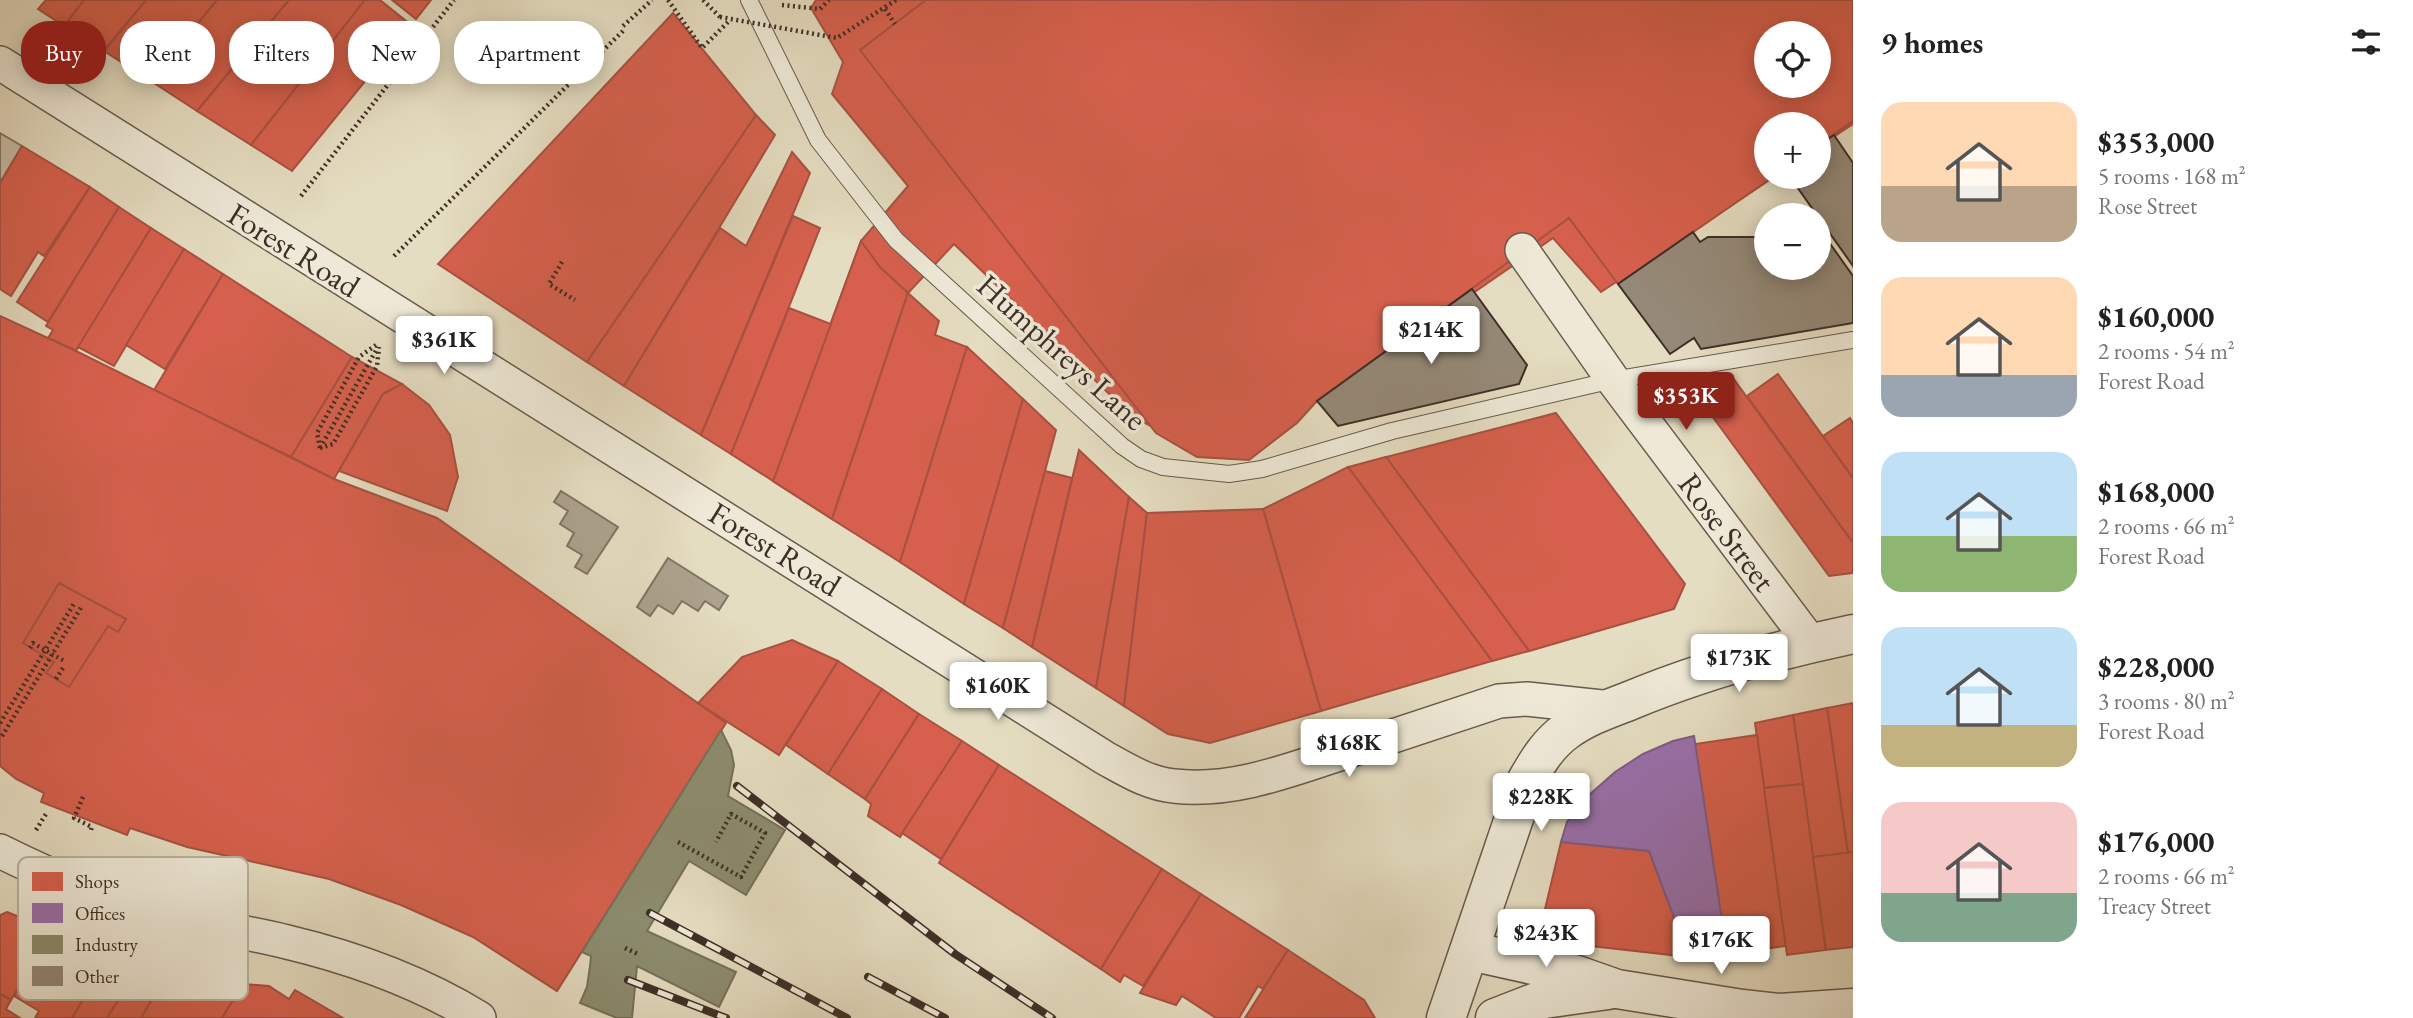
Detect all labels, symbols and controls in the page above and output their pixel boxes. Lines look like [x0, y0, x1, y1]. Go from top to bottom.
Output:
chip: Buy [21, 21, 106, 84]
chip: Rent [120, 21, 215, 84]
chip: Filters [229, 21, 334, 84]
chip: New [348, 21, 440, 84]
chip: Apartment [454, 21, 604, 84]
map controls [1754, 21, 1831, 280]
button: locate [1754, 21, 1831, 98]
text: 9 homes [1881, 23, 1983, 62]
icon: filters [2347, 23, 2385, 61]
button: + [1754, 112, 1831, 189]
text: $353,000 [2098, 122, 2214, 161]
icon: home [1937, 130, 2021, 214]
text: 5 rooms · 168 m² [2098, 161, 2246, 191]
text: Rose Street [2098, 191, 2197, 221]
street label: Forest Road [220, 193, 369, 307]
button: − [1754, 203, 1831, 280]
street label: Humphreys Lane [968, 264, 1156, 440]
text: $160,000 [2098, 297, 2214, 336]
icon: home [1937, 305, 2021, 389]
pin: $214K [1382, 306, 1480, 366]
text: $214K [1399, 314, 1463, 344]
pin: $361K [395, 316, 493, 376]
text: $361K [412, 324, 476, 354]
text: 2 rooms · 54 m² [2098, 336, 2235, 366]
text: Forest Road [2098, 366, 2205, 396]
pin: $353K [1637, 372, 1735, 432]
text: $353K [1654, 380, 1718, 410]
street label: Rose Street [1669, 464, 1785, 600]
text: $168,000 [2098, 472, 2214, 511]
icon: home [1937, 480, 2021, 564]
street label: Forest Road [701, 492, 850, 606]
text: 2 rooms · 66 m² [2098, 511, 2235, 541]
text: Forest Road [2098, 541, 2205, 571]
pin: $173K [1690, 634, 1788, 694]
text: $173K [1707, 642, 1771, 672]
text: $228,000 [2098, 647, 2214, 686]
icon: home [1937, 655, 2021, 739]
pin: $160K [949, 662, 1047, 722]
text: $160K [966, 670, 1030, 700]
text: 3 rooms · 80 m² [2098, 686, 2235, 716]
text: Forest Road [2098, 716, 2205, 746]
pin: $168K [1300, 720, 1398, 779]
text: $168K [1317, 727, 1381, 757]
pin: $228K [1492, 774, 1590, 833]
text: $228K [1509, 781, 1573, 811]
text: $176,000 [2098, 822, 2214, 861]
icon: home [1937, 830, 2021, 914]
legend [18, 857, 248, 1000]
text: 2 rooms · 66 m² [2098, 861, 2235, 891]
text: Shops [75, 869, 119, 894]
text: Treacy Street [2098, 891, 2211, 921]
text: Offices [75, 901, 125, 926]
pin: $243K [1497, 909, 1595, 969]
pin: $176K [1672, 916, 1770, 976]
text: $243K [1514, 917, 1578, 947]
text: $176K [1689, 924, 1753, 954]
text: Industry [75, 932, 139, 957]
text: Other [75, 964, 120, 989]

